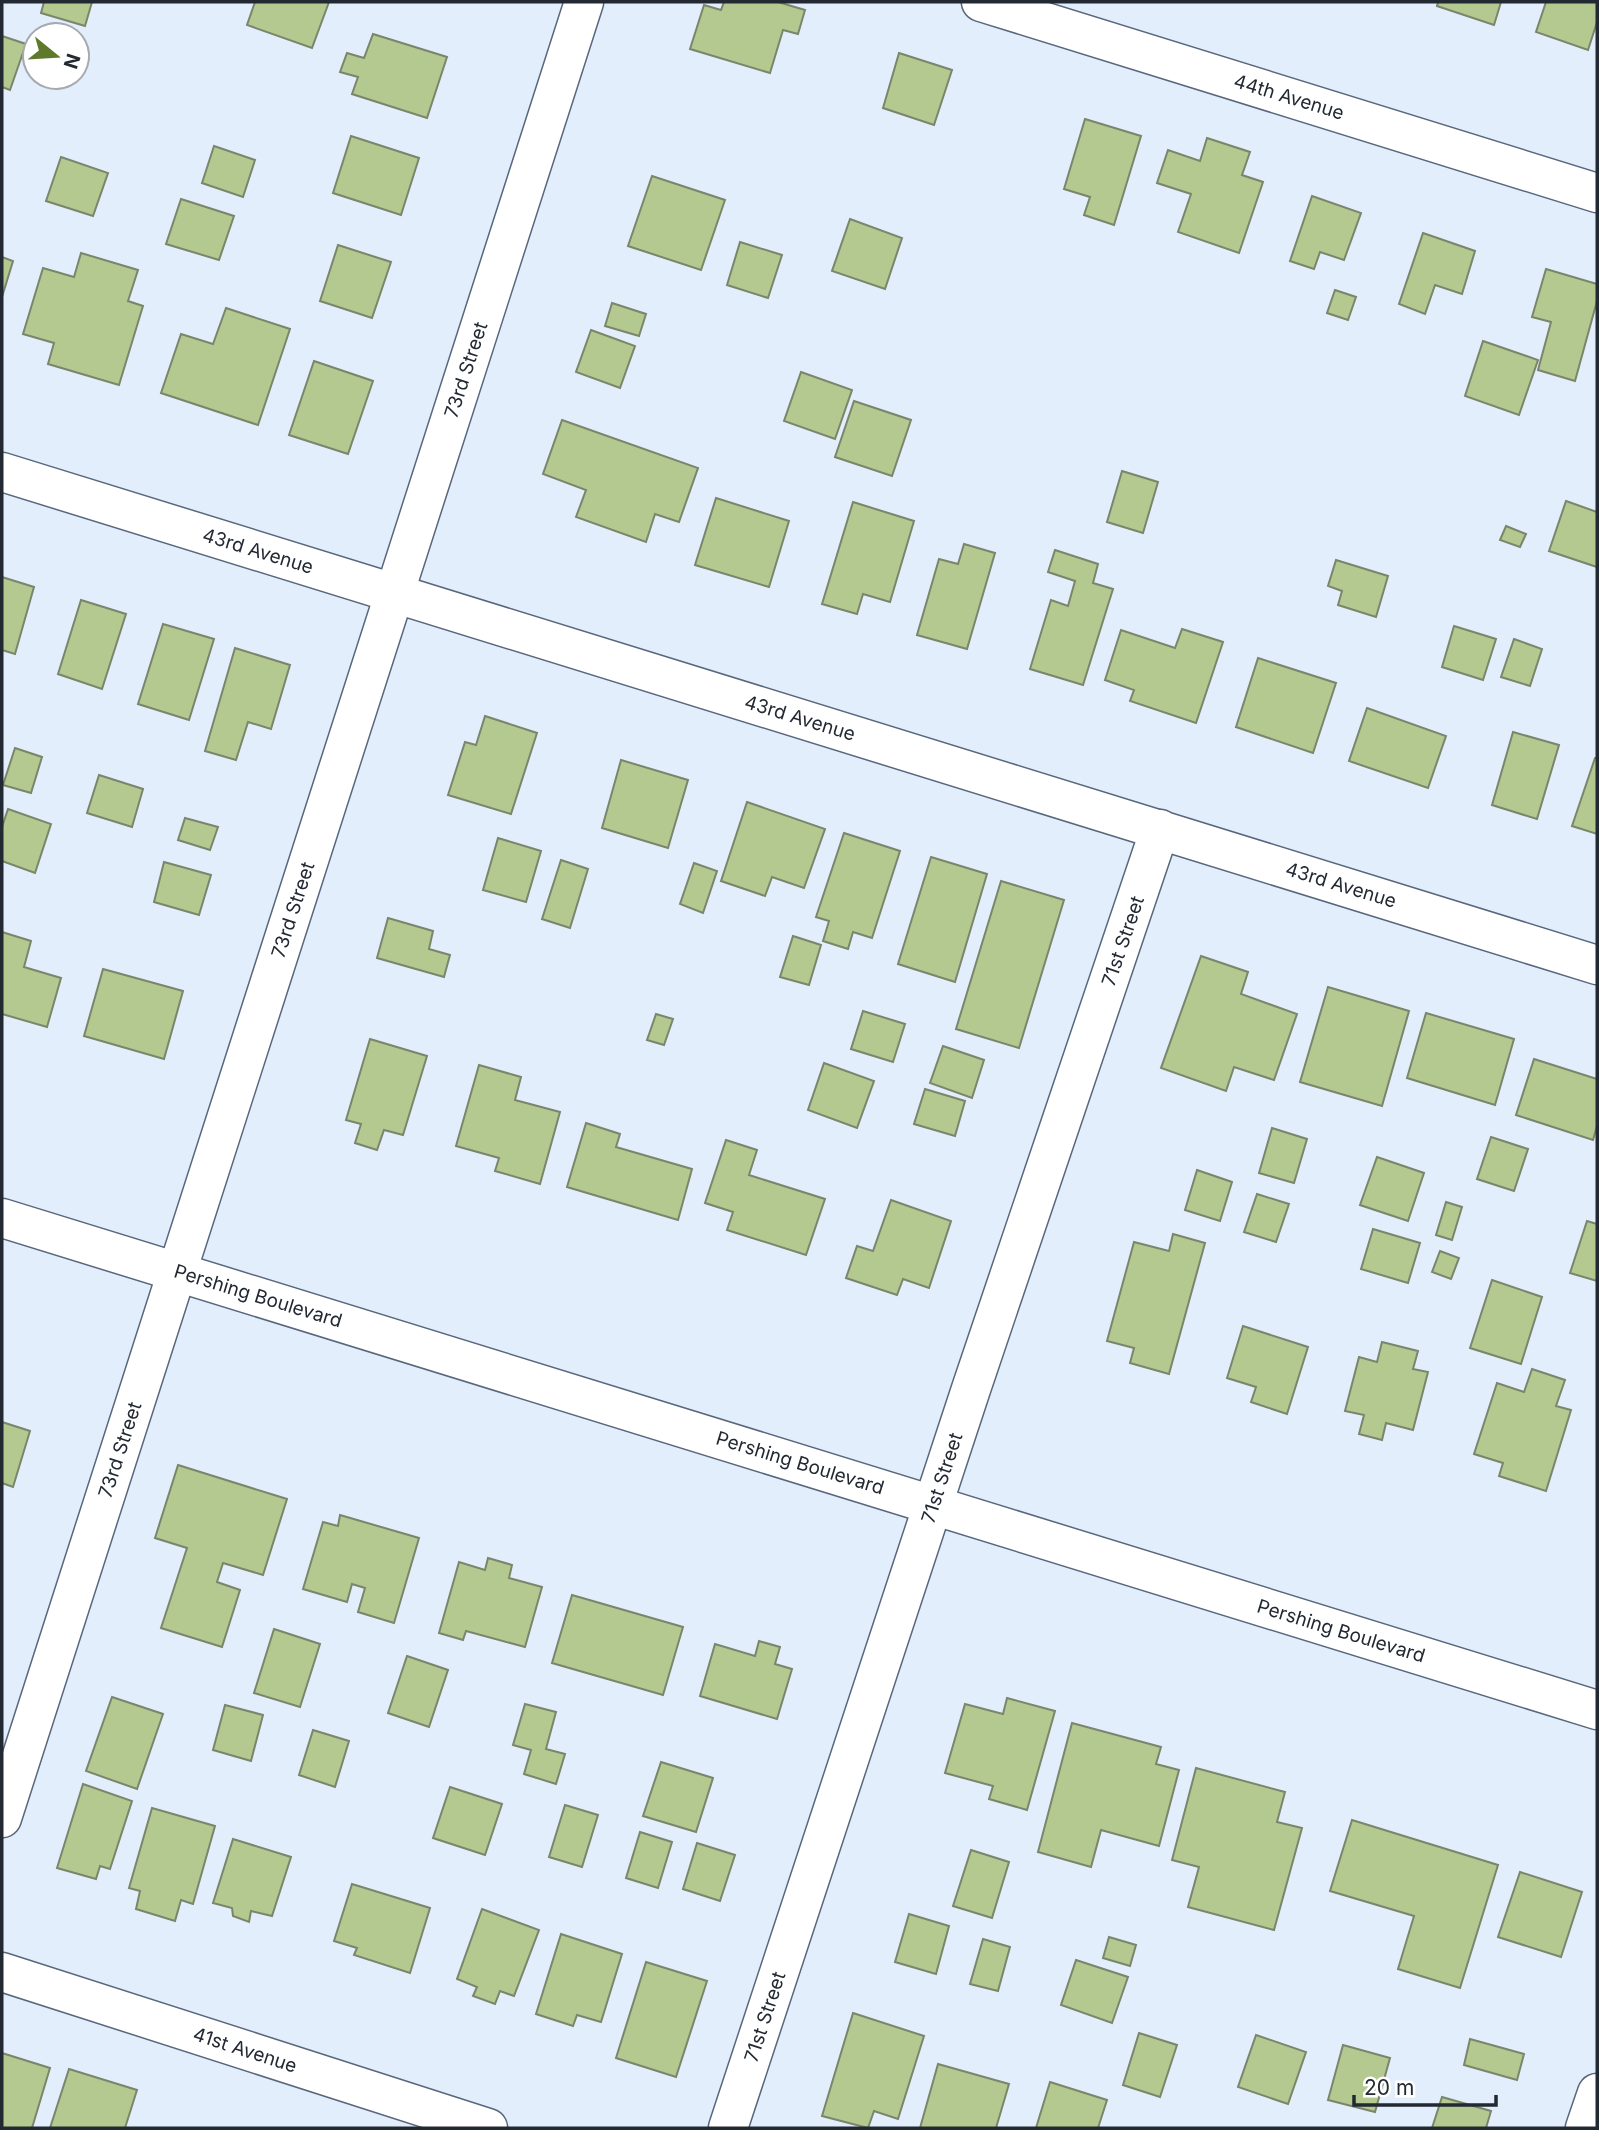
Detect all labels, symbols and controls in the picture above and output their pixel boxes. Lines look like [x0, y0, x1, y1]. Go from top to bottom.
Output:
north arrow [21, 21, 91, 91]
text: N [59, 51, 85, 72]
street label: 44th Avenue [1231, 69, 1347, 125]
street label: 73rd Street [440, 319, 492, 421]
street label: 43rd Avenue [200, 523, 316, 579]
street label: 43rd Avenue [742, 690, 858, 746]
street label: 43rd Avenue [1283, 857, 1399, 913]
street label: 73rd Street [267, 859, 319, 961]
street label: 71st Street [1097, 893, 1149, 989]
street label: Pershing Boulevard [171, 1259, 345, 1333]
street label: 73rd Street [94, 1399, 146, 1501]
street label: Pershing Boulevard [713, 1426, 887, 1500]
street label: 71st Street [917, 1430, 967, 1526]
street label: Pershing Boulevard [1254, 1594, 1428, 1668]
street label: 71st Street [740, 1969, 790, 2065]
street label: 41st Avenue [190, 2022, 300, 2078]
scale bar [1354, 2064, 1496, 2108]
text: 20 m [1364, 2075, 1414, 2100]

